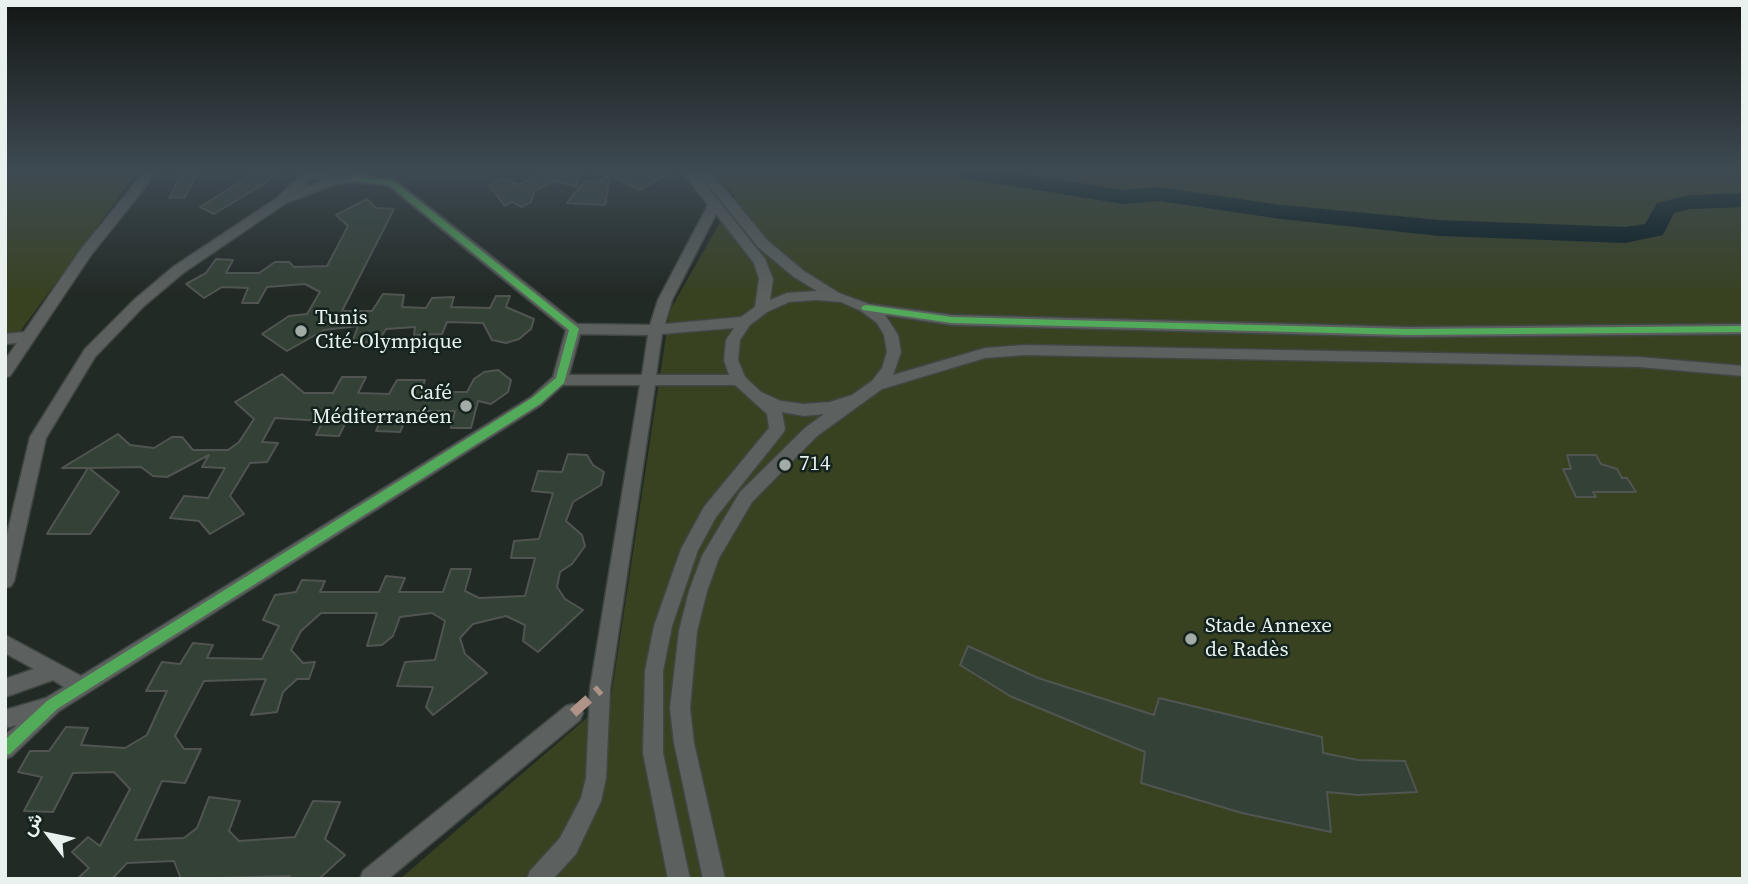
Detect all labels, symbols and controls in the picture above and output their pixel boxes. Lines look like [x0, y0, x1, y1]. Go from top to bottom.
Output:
place label: Tunis Cité-Olympique [315, 306, 462, 356]
marker: Tunis Cité-Olympique [293, 323, 309, 339]
place label: Café Méditerranéen [312, 381, 452, 431]
marker: Café Méditerranéen [458, 398, 474, 414]
place label: 714 [799, 452, 830, 478]
marker: 714 [777, 457, 793, 473]
place label: Stade Annexe de Radès [1205, 614, 1332, 664]
marker: Stade Annexe de Radès [1183, 631, 1199, 647]
north arrow [14, 800, 84, 870]
text: ش [14, 807, 48, 840]

